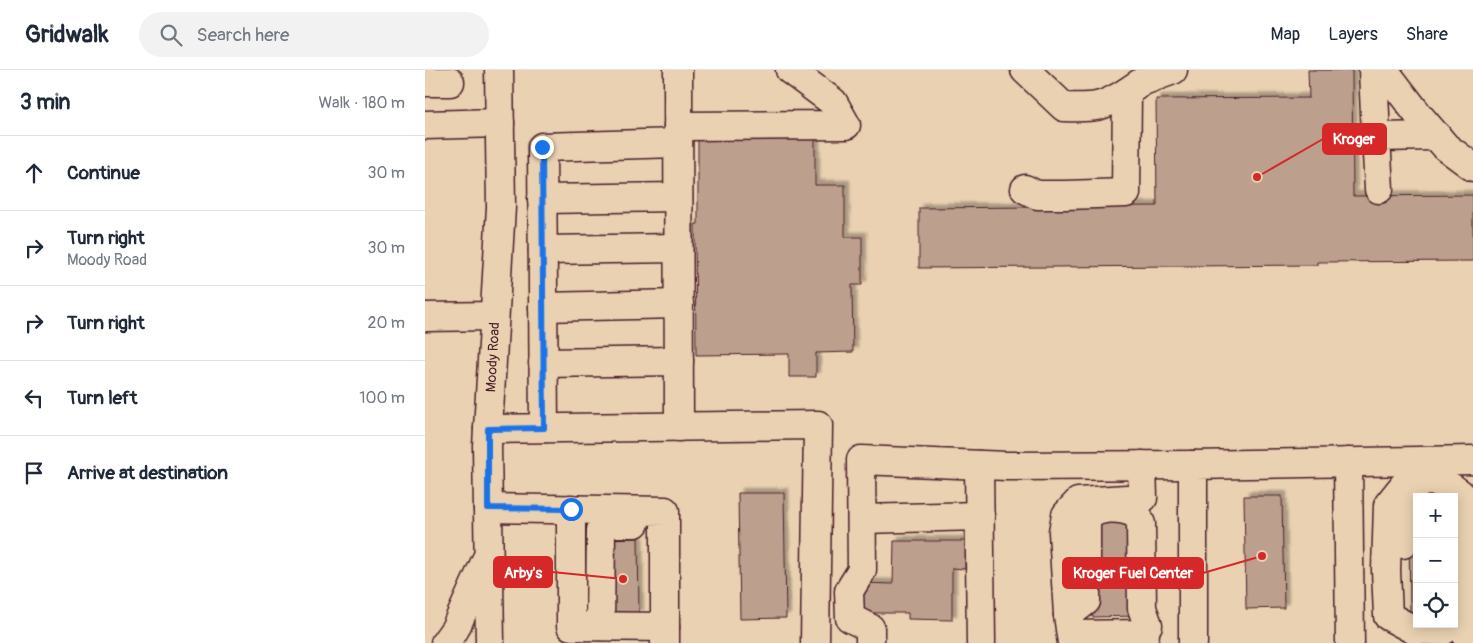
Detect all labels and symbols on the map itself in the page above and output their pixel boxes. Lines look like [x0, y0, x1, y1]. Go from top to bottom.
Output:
callout: Kroger [1323, 124, 1386, 154]
text: Kroger [1333, 130, 1376, 149]
route end [531, 136, 554, 159]
street label: Moody Road [482, 322, 503, 393]
route start [560, 498, 583, 521]
callout: Arby's [494, 557, 552, 587]
callout: Kroger Fuel Center [1063, 558, 1203, 588]
text: Arby's [504, 564, 542, 583]
text: Kroger Fuel Center [1073, 564, 1194, 583]

